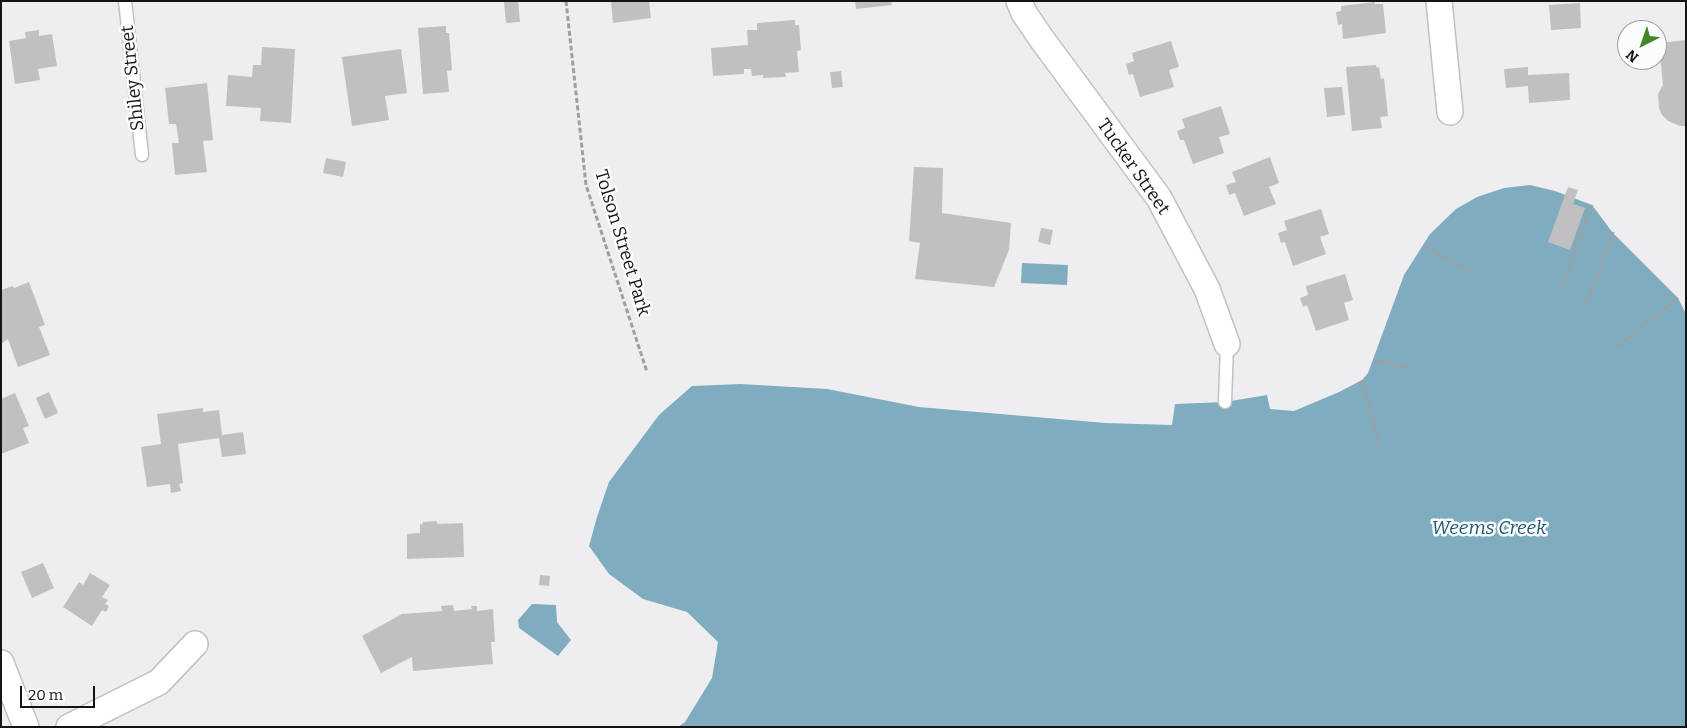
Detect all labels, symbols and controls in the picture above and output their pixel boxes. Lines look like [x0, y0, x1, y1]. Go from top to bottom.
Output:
north arrow [1617, 20, 1667, 70]
street label: Shiley Street [117, 24, 149, 132]
text: N [1623, 46, 1642, 66]
street label: Tucker Street [1092, 115, 1174, 219]
street label: Tolson Street Park [590, 167, 654, 319]
water label: Weems Creek [1432, 518, 1546, 540]
scale bar [22, 676, 98, 708]
text: 20 m [28, 686, 63, 704]

